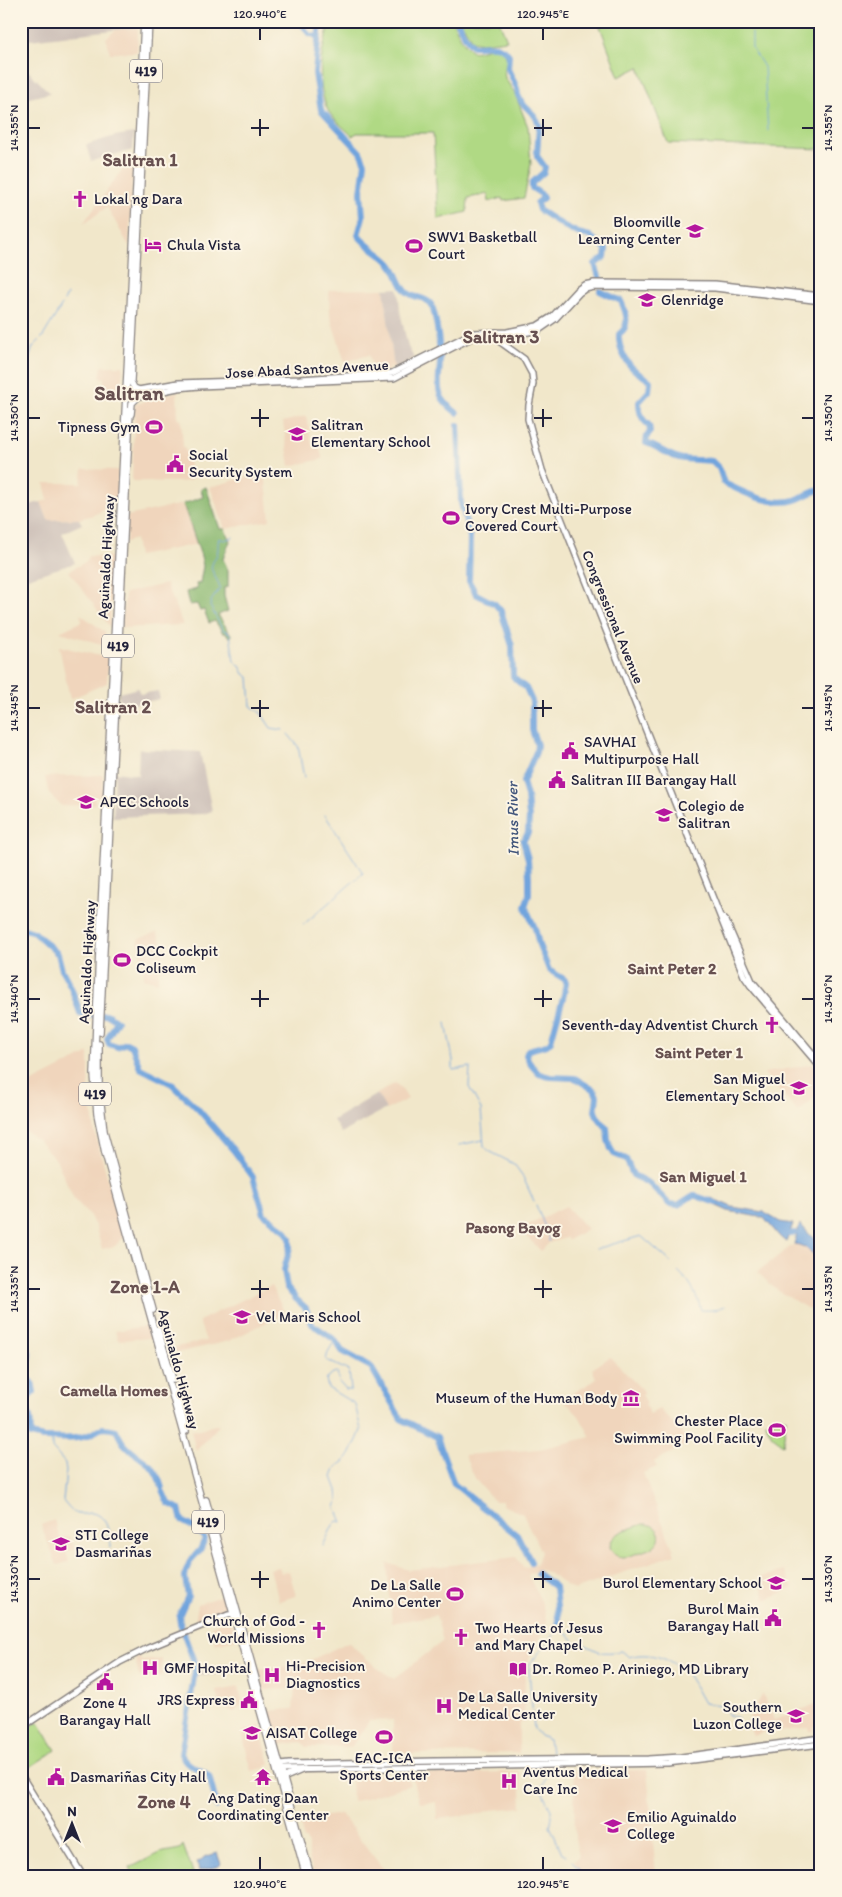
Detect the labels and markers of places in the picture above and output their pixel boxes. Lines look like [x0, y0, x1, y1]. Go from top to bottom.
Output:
church icon: Lokal ng Dara [70, 189, 90, 209]
place label: Lokal ng Dara [94, 190, 183, 208]
place label: Bloomville Learning Center [578, 213, 681, 248]
school or university icon: Bloomville Learning Center [685, 221, 705, 241]
place label: SWV1 Basketball Court [428, 228, 538, 263]
hotel icon: Chula Vista [143, 235, 163, 255]
place label: Chula Vista [167, 236, 241, 254]
sports icon: SWV1 Basketball Court [404, 236, 424, 256]
school or university icon: Glenridge [637, 290, 657, 310]
place label: Glenridge [661, 291, 724, 309]
place label: Salitran Elementary School [311, 416, 431, 451]
sports icon: Tipness Gym [144, 417, 164, 437]
place label: Tipness Gym [58, 418, 140, 436]
school or university icon: Salitran Elementary School [287, 424, 307, 444]
place label: Social Security System [189, 446, 292, 481]
public building icon: Social Security System [165, 454, 185, 474]
place label: Ivory Crest Multi-Purpose Covered Court [465, 500, 632, 535]
sports icon: Ivory Crest Multi-Purpose Covered Court [441, 508, 461, 528]
place label: SAVHAI Multipurpose Hall [584, 733, 700, 768]
public building icon: SAVHAI Multipurpose Hall [560, 741, 580, 761]
public building icon: Salitran III Barangay Hall [547, 770, 567, 790]
place label: Salitran III Barangay Hall [571, 771, 737, 789]
school or university icon: APEC Schools [76, 792, 96, 812]
place label: APEC Schools [100, 793, 189, 811]
place label: Colegio de Salitran [678, 797, 744, 832]
school or university icon: Colegio de Salitran [654, 805, 674, 825]
place label: DCC Cockpit Coliseum [136, 942, 218, 977]
sports icon: DCC Cockpit Coliseum [112, 950, 132, 970]
church icon: Seventh-day Adventist Church [762, 1015, 782, 1035]
place label: Seventh-day Adventist Church [562, 1016, 758, 1034]
place label: San Miguel Elementary School [665, 1070, 786, 1105]
school or university icon: San Miguel Elementary School [789, 1078, 809, 1098]
school or university icon: Vel Maris School [232, 1307, 252, 1327]
place label: Vel Maris School [256, 1308, 362, 1326]
museum icon: Museum of the Human Body [621, 1388, 641, 1408]
place label: Museum of the Human Body [436, 1389, 617, 1407]
place label: Chester Place Swimming Pool Facility [614, 1412, 763, 1447]
sports icon: Chester Place Swimming Pool Facility [767, 1420, 787, 1440]
place label: STI College Dasmariñas [75, 1526, 152, 1561]
school or university icon: STI College Dasmariñas [51, 1534, 71, 1554]
school or university icon: Burol Elementary School [766, 1573, 786, 1593]
place label: Burol Elementary School [603, 1574, 763, 1592]
place label: De La Salle Animo Center [352, 1576, 441, 1611]
sports icon: De La Salle Animo Center [445, 1584, 465, 1604]
place label: Burol Main Barangay Hall [668, 1600, 760, 1635]
public building icon: Burol Main Barangay Hall [763, 1608, 783, 1628]
place label: Church of God - World Missions [203, 1612, 305, 1647]
place label: Two Hearts of Jesus and Mary Chapel [475, 1619, 603, 1654]
church icon: Church of God - World Missions [309, 1620, 329, 1640]
church icon: Two Hearts of Jesus and Mary Chapel [451, 1627, 471, 1647]
place label: Hi-Precision Diagnostics [286, 1657, 366, 1692]
hospital icon: GMF Hospital [140, 1658, 160, 1678]
place label: GMF Hospital [164, 1659, 252, 1677]
library icon: Dr. Romeo P. Ariniego, MD Library [508, 1659, 528, 1679]
place label: Dr. Romeo P. Ariniego, MD Library [532, 1660, 749, 1678]
hospital icon: Hi-Precision Diagnostics [262, 1665, 282, 1685]
public building icon: Zone 4 Barangay Hall [95, 1672, 115, 1692]
place label: De La Salle University Medical Center [458, 1688, 597, 1723]
public building icon: JRS Express [239, 1690, 259, 1710]
place label: JRS Express [157, 1691, 235, 1709]
place label: Zone 4 Barangay Hall [59, 1694, 151, 1729]
hospital icon: De La Salle University Medical Center [434, 1696, 454, 1716]
place label: Southern Luzon College [693, 1698, 783, 1733]
school or university icon: Southern Luzon College [786, 1706, 806, 1726]
school or university icon: AISAT College [242, 1723, 262, 1743]
place label: AISAT College [266, 1724, 357, 1742]
sports icon: EAC-ICA Sports Center [374, 1727, 394, 1747]
place label: EAC-ICA Sports Center [340, 1749, 429, 1784]
place label: Aventus Medical Care Inc [523, 1763, 629, 1798]
public building icon: Dasmariñas City Hall [46, 1767, 66, 1787]
temple icon: Ang Dating Daan Coordinating Center [253, 1767, 273, 1787]
place label: Dasmariñas City Hall [70, 1768, 207, 1786]
hospital icon: Aventus Medical Care Inc [499, 1771, 519, 1791]
place label: Ang Dating Daan Coordinating Center [197, 1789, 329, 1824]
place label: Emilio Aguinaldo College [627, 1808, 737, 1843]
school or university icon: Emilio Aguinaldo College [603, 1816, 623, 1836]

